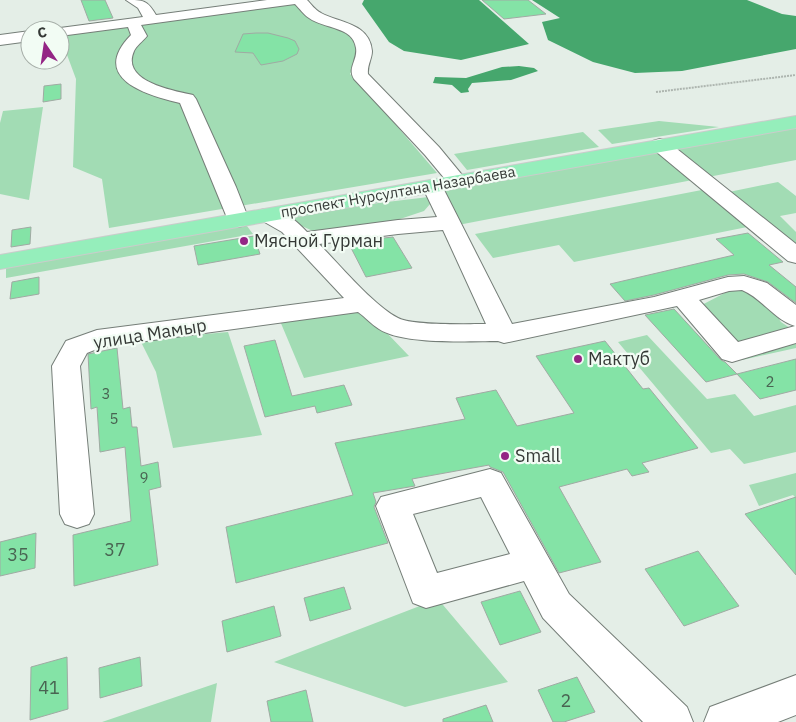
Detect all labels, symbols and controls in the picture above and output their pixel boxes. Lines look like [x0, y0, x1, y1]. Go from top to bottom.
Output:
north arrow [20, 20, 70, 70]
text: С [36, 23, 49, 42]
street label: проспект Нурсултана Назарбаева [279, 161, 517, 222]
place label: Мясной Гурман [254, 229, 383, 252]
marker: Мясной Гурман [238, 235, 250, 247]
street label: улица Мамыр [92, 313, 208, 354]
place label: Мактуб [588, 347, 650, 370]
marker: Мактуб [572, 353, 584, 365]
house number: 2 [765, 372, 775, 391]
house number: 3 [101, 384, 111, 403]
house number: 5 [109, 409, 119, 428]
place label: Small [515, 444, 561, 467]
marker: Small [499, 450, 511, 462]
house number: 9 [139, 468, 149, 487]
house number: 37 [104, 538, 126, 561]
house number: 35 [7, 543, 29, 566]
house number: 41 [38, 676, 60, 699]
house number: 2 [561, 689, 571, 712]

